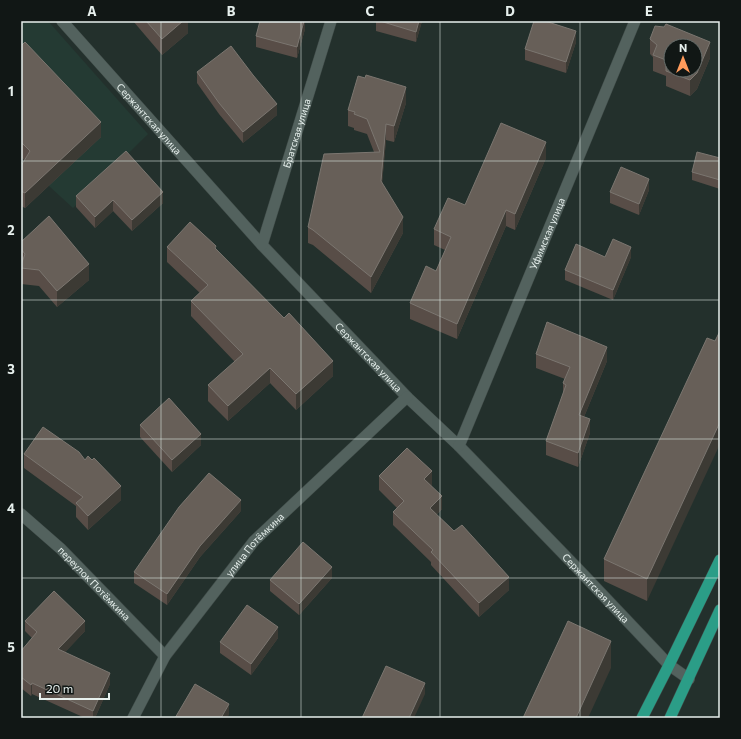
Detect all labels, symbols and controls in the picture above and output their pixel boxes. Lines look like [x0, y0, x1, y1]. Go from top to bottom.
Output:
text: A [87, 3, 97, 19]
text: B [227, 3, 236, 19]
text: C [366, 3, 375, 19]
text: D [505, 3, 515, 19]
text: E [645, 3, 653, 19]
north arrow [663, 38, 703, 78]
text: N [679, 41, 687, 54]
street label: Сержантская улица [114, 81, 184, 157]
text: 1 [8, 83, 14, 99]
street label: Братская улица [280, 97, 313, 169]
street label: Уфимская улица [527, 196, 567, 271]
text: 2 [7, 222, 15, 238]
street label: Сержантская улица [333, 320, 405, 394]
text: 3 [7, 361, 15, 377]
text: 4 [7, 500, 15, 516]
street label: улица Потёмкина [223, 510, 286, 579]
street label: переулок Потёмкина [56, 544, 133, 623]
street label: Сержантская улица [560, 551, 632, 625]
text: 5 [7, 639, 15, 655]
scale bar [40, 675, 109, 701]
text: 20 m [46, 681, 73, 695]

